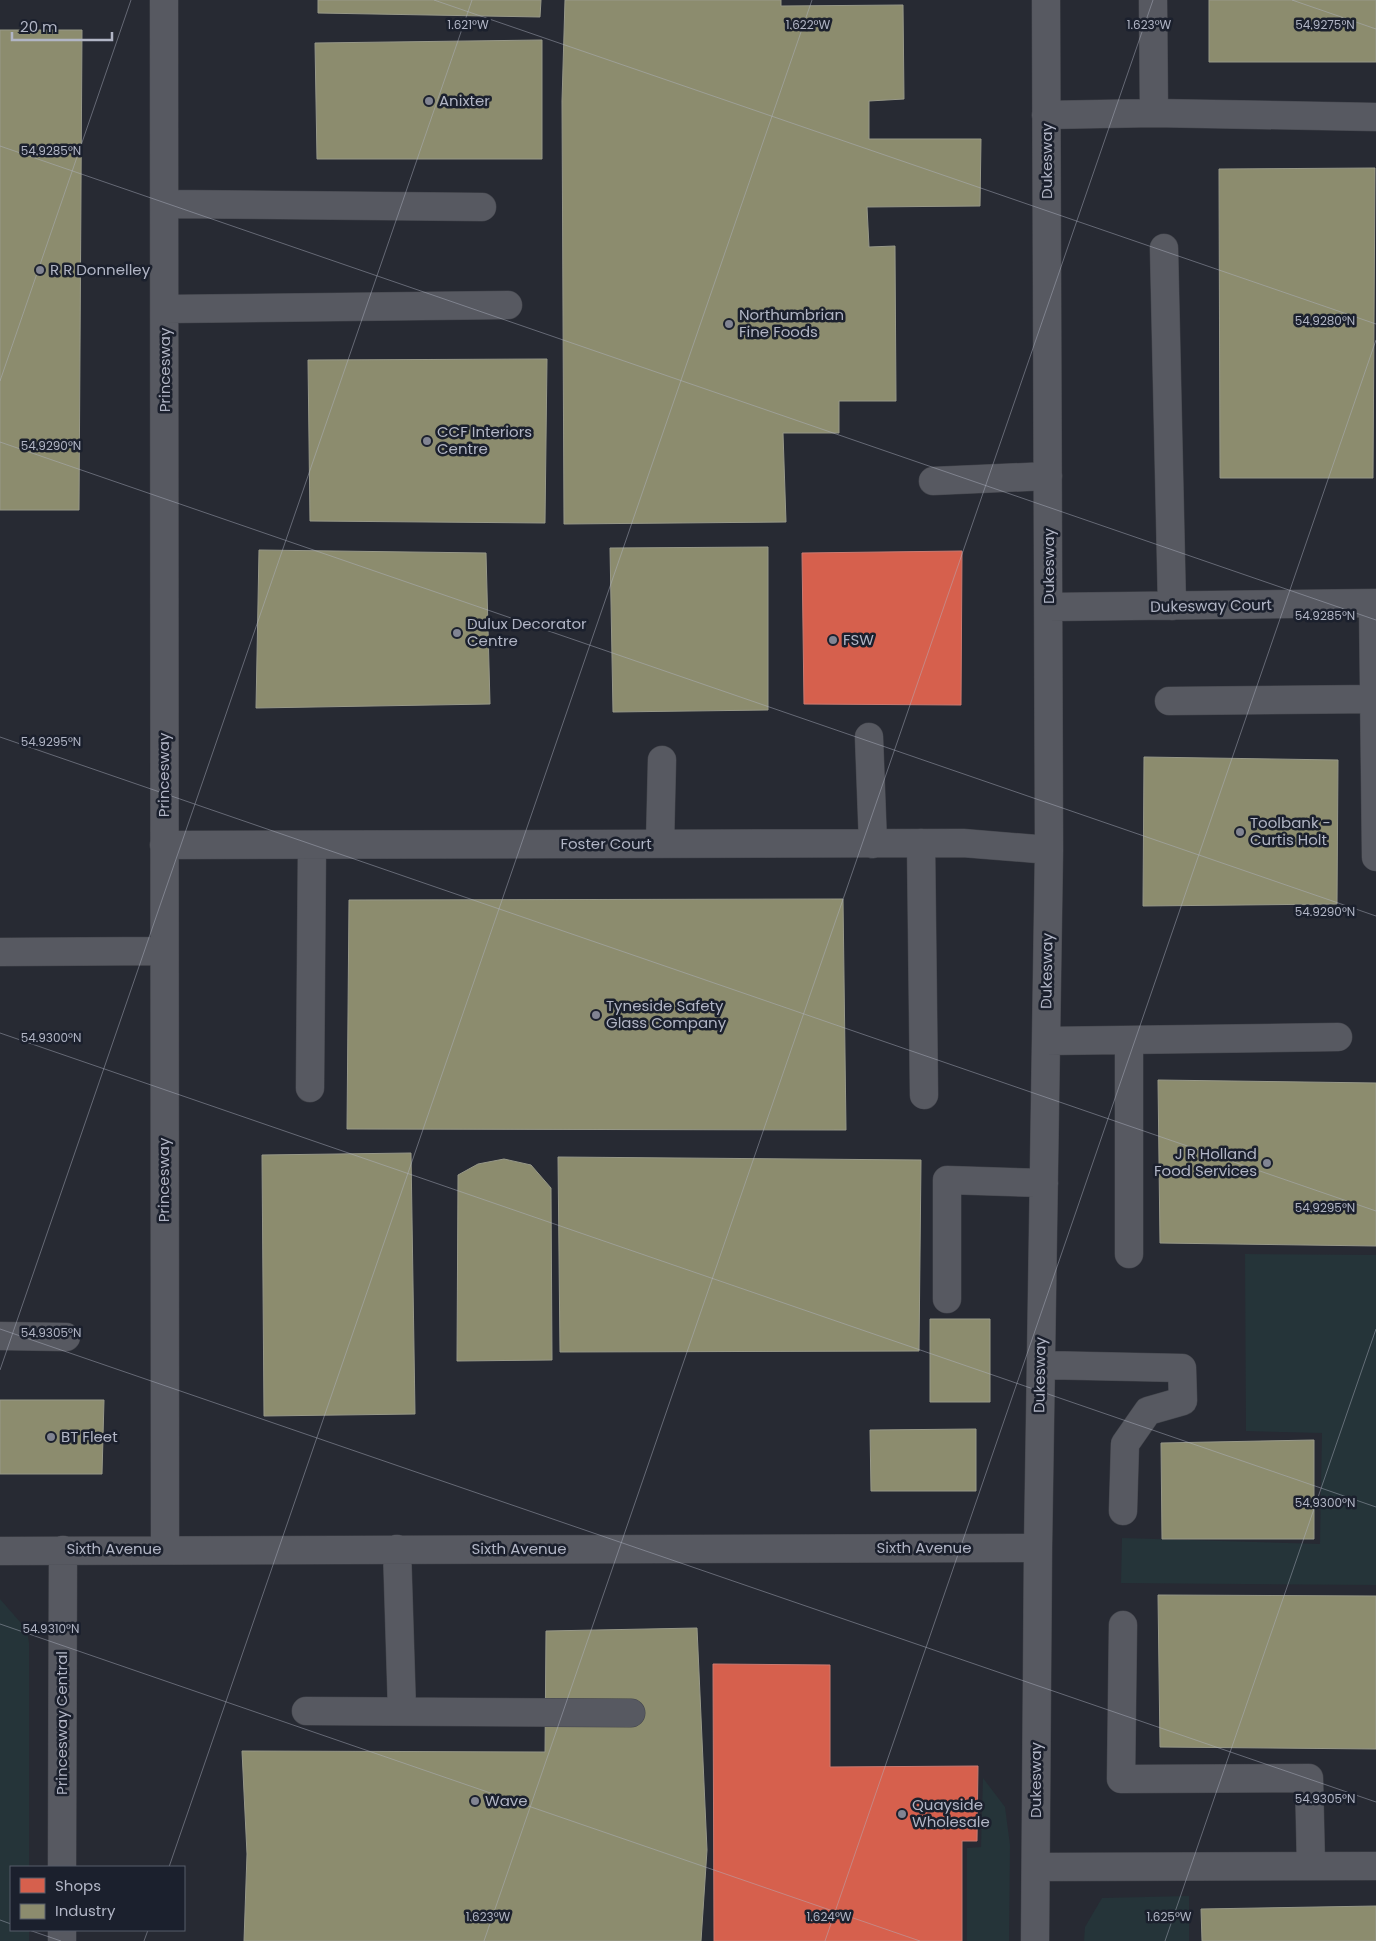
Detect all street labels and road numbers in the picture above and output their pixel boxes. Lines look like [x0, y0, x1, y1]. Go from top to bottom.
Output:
street label: Dukesway [1036, 122, 1057, 199]
street label: Princesway [154, 327, 175, 412]
street label: Dukesway [1038, 527, 1059, 604]
street label: Dukesway Court [1150, 594, 1272, 617]
street label: Princesway [153, 732, 174, 817]
street label: Foster Court [560, 833, 652, 854]
street label: Dukesway [1035, 932, 1058, 1009]
street label: Princesway [153, 1137, 174, 1222]
street label: Dukesway [1028, 1336, 1051, 1413]
street label: Sixth Avenue [876, 1537, 972, 1558]
street label: Sixth Avenue [66, 1538, 162, 1559]
street label: Sixth Avenue [471, 1538, 567, 1559]
street label: Princesway Central [51, 1651, 72, 1795]
street label: Dukesway [1025, 1741, 1046, 1818]

